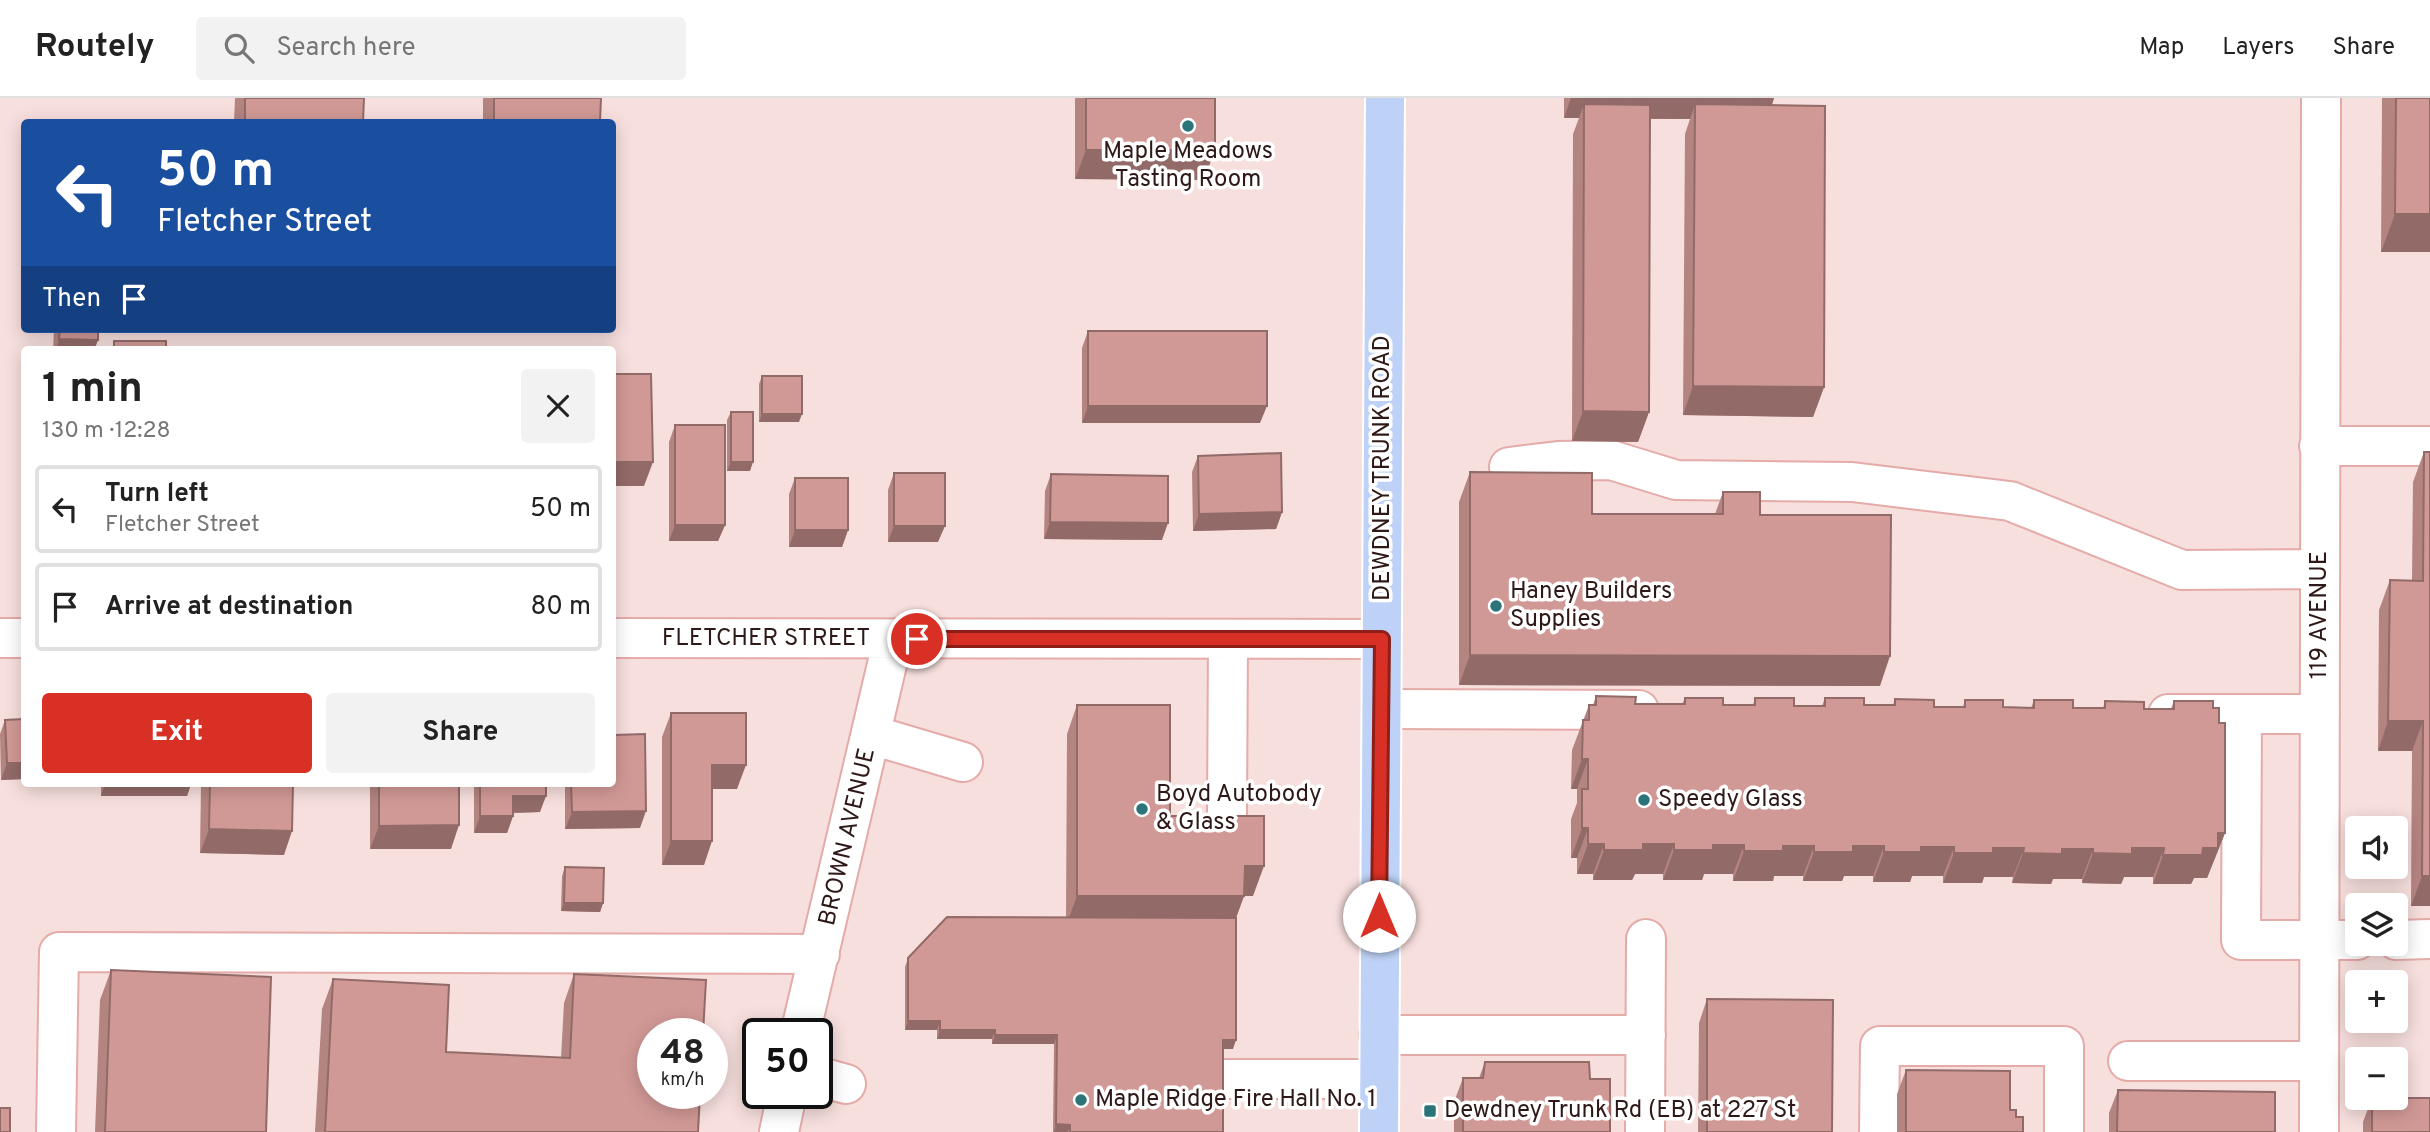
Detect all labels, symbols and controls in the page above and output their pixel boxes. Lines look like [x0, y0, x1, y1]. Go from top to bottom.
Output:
search box [196, 17, 686, 80]
text: Routely [35, 27, 154, 69]
icon: search [220, 29, 258, 67]
text: Search here [276, 32, 415, 65]
text: Map [2139, 33, 2184, 63]
text: Layers [2222, 33, 2294, 63]
text: Share [2332, 33, 2395, 63]
marker: Maple Meadows Tasting Room [1180, 118, 1196, 134]
place label: Maple Meadows Tasting Room [1103, 137, 1273, 195]
text: 50 m [157, 142, 274, 204]
icon: left [42, 147, 133, 238]
text: Fletcher Street [157, 203, 372, 243]
icon: arrive [115, 280, 153, 318]
text: Then [42, 283, 101, 316]
street label: DEWDNEY TRUNK ROAD [1368, 335, 1398, 601]
text: 1 min [42, 364, 143, 417]
button: close [521, 369, 595, 443]
text: 130 m · 12:28 [42, 417, 171, 446]
text: Turn left [105, 478, 209, 511]
icon: left [46, 490, 84, 528]
text: 50 m [530, 493, 591, 526]
text: Fletcher Street [105, 511, 260, 540]
street label: 119 AVENUE [2305, 551, 2335, 679]
place label: Haney Builders Supplies [1510, 577, 1672, 635]
icon: arrive [46, 588, 84, 626]
text: Arrive at destination [105, 591, 353, 624]
text: 80 m [531, 591, 591, 624]
marker: Haney Builders Supplies [1488, 598, 1504, 614]
pin [887, 609, 947, 669]
icon: arrive [898, 620, 936, 658]
street label: FLETCHER STREET [662, 624, 870, 654]
button: Exit [42, 693, 312, 773]
button: Share [326, 693, 595, 773]
street label: BROWN AVENUE [813, 745, 883, 929]
place label: Boyd Autobody & Glass [1156, 780, 1322, 838]
place label: Speedy Glass [1658, 785, 1803, 815]
marker: Speedy Glass [1636, 792, 1652, 808]
marker: Boyd Autobody & Glass [1134, 801, 1150, 817]
map controls [2345, 816, 2408, 1110]
button: sound [2345, 816, 2408, 879]
position arrow [1342, 879, 1416, 953]
button: layers [2345, 893, 2408, 956]
button: + [2345, 970, 2408, 1033]
speed limit sign: 50 [742, 1018, 833, 1109]
text: 48 [660, 1032, 705, 1076]
button: − [2345, 1047, 2408, 1110]
text: km/h [661, 1069, 704, 1092]
place label: Maple Ridge Fire Hall No. 1 [1095, 1085, 1376, 1115]
marker: Maple Ridge Fire Hall No. 1 [1073, 1092, 1089, 1108]
place label: Dewdney Trunk Rd (EB) at 227 St [1444, 1096, 1796, 1126]
marker: Dewdney Trunk Rd (EB) at 227 St [1422, 1103, 1438, 1119]

